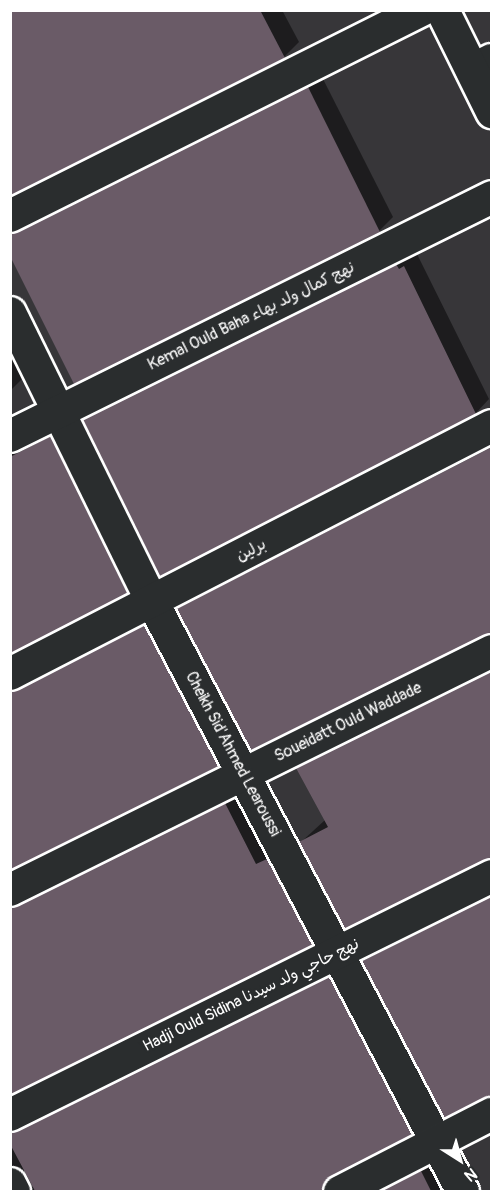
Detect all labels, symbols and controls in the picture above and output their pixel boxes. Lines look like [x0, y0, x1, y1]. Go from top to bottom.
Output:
street label: Kemal Ould Baha نهج كمال ولد بهاء [144, 257, 358, 375]
street label: برلين [233, 534, 269, 566]
street label: Cheikh Sid'Ahmed Learoussi [181, 668, 285, 840]
street label: Soueidatt Ould Waddade [271, 678, 425, 766]
street label: Hadji Ould Sidina نهج حاجي ولد سيدنا [140, 934, 362, 1056]
north arrow [430, 1130, 490, 1190]
text: N [460, 1163, 481, 1186]

